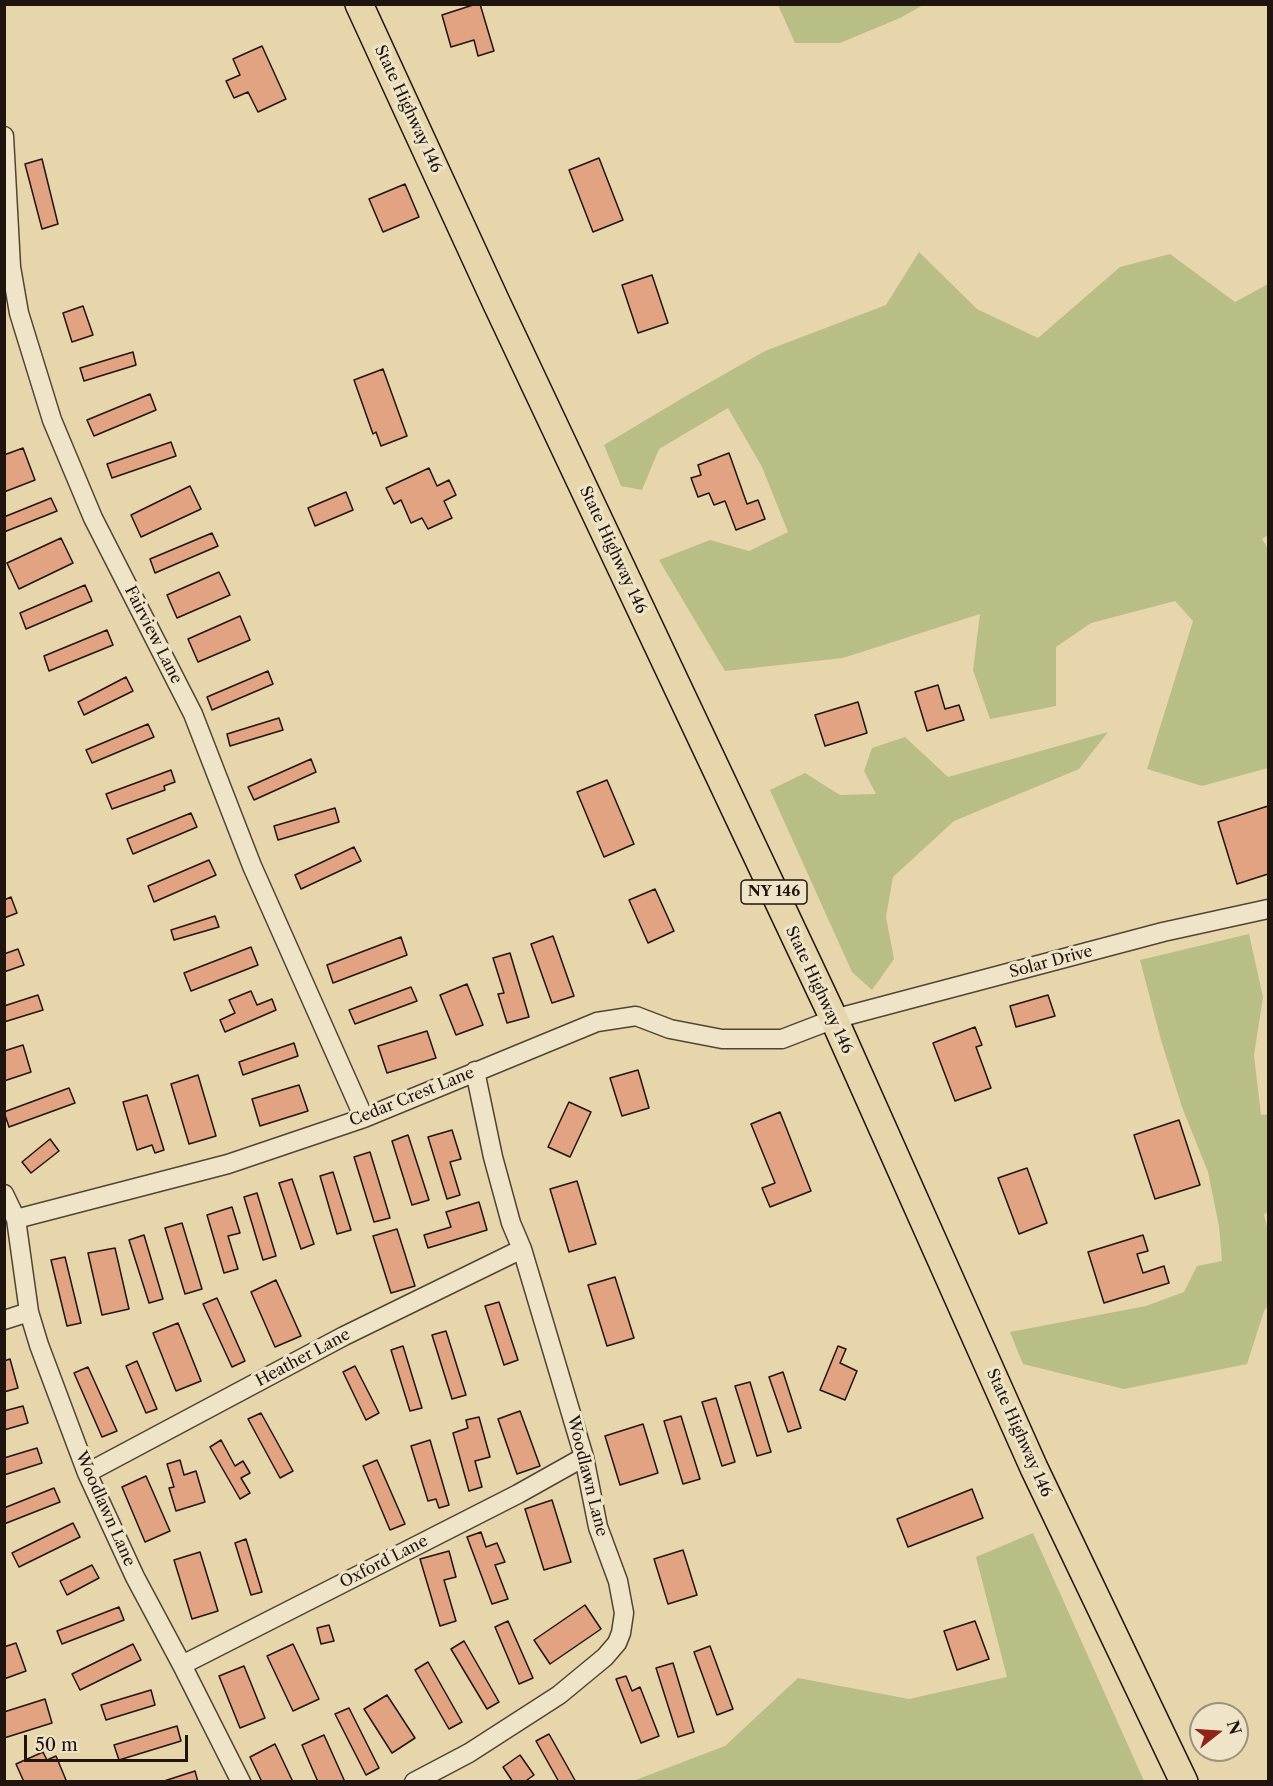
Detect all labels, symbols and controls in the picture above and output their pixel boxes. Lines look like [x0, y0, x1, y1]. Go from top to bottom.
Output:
street label: State Highway 146 [370, 42, 446, 176]
street label: State Highway 146 [575, 483, 651, 617]
street label: Fairview Lane [120, 583, 186, 687]
road number: NY 146 [741, 880, 807, 904]
street label: State Highway 146 [781, 923, 857, 1057]
street label: Solar Drive [1007, 942, 1095, 982]
street label: Cedar Crest Lane [347, 1063, 477, 1131]
street label: Heather Lane [252, 1325, 354, 1391]
street label: State Highway 146 [982, 1366, 1056, 1500]
street label: Woodlawn Lane [563, 1414, 611, 1538]
street label: Woodlawn Lane [71, 1449, 139, 1569]
street label: Oxford Lane [337, 1532, 431, 1592]
north arrow [1189, 1702, 1249, 1762]
text: N [1223, 1718, 1246, 1737]
scale bar [27, 1723, 190, 1761]
text: 50 m [35, 1734, 78, 1756]

